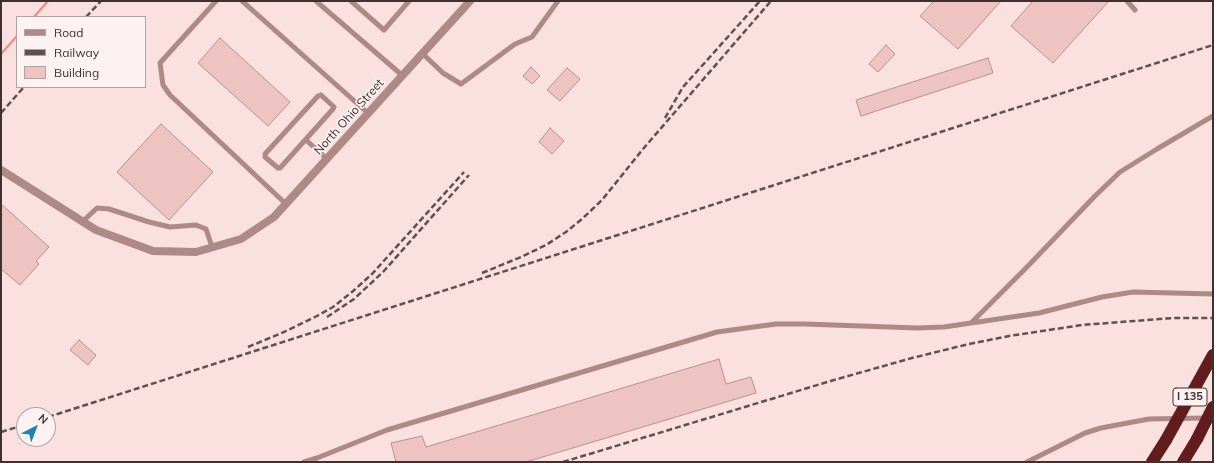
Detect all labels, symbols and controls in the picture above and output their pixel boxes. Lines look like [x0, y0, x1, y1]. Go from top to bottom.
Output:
legend [16, 16, 146, 88]
text: Road [54, 25, 83, 40]
text: Railway [54, 45, 99, 60]
text: Building [54, 65, 99, 80]
street label: North Ohio Street [311, 76, 387, 158]
road number: I 135 [1173, 388, 1207, 406]
north arrow [16, 407, 56, 447]
text: N [36, 411, 51, 427]

